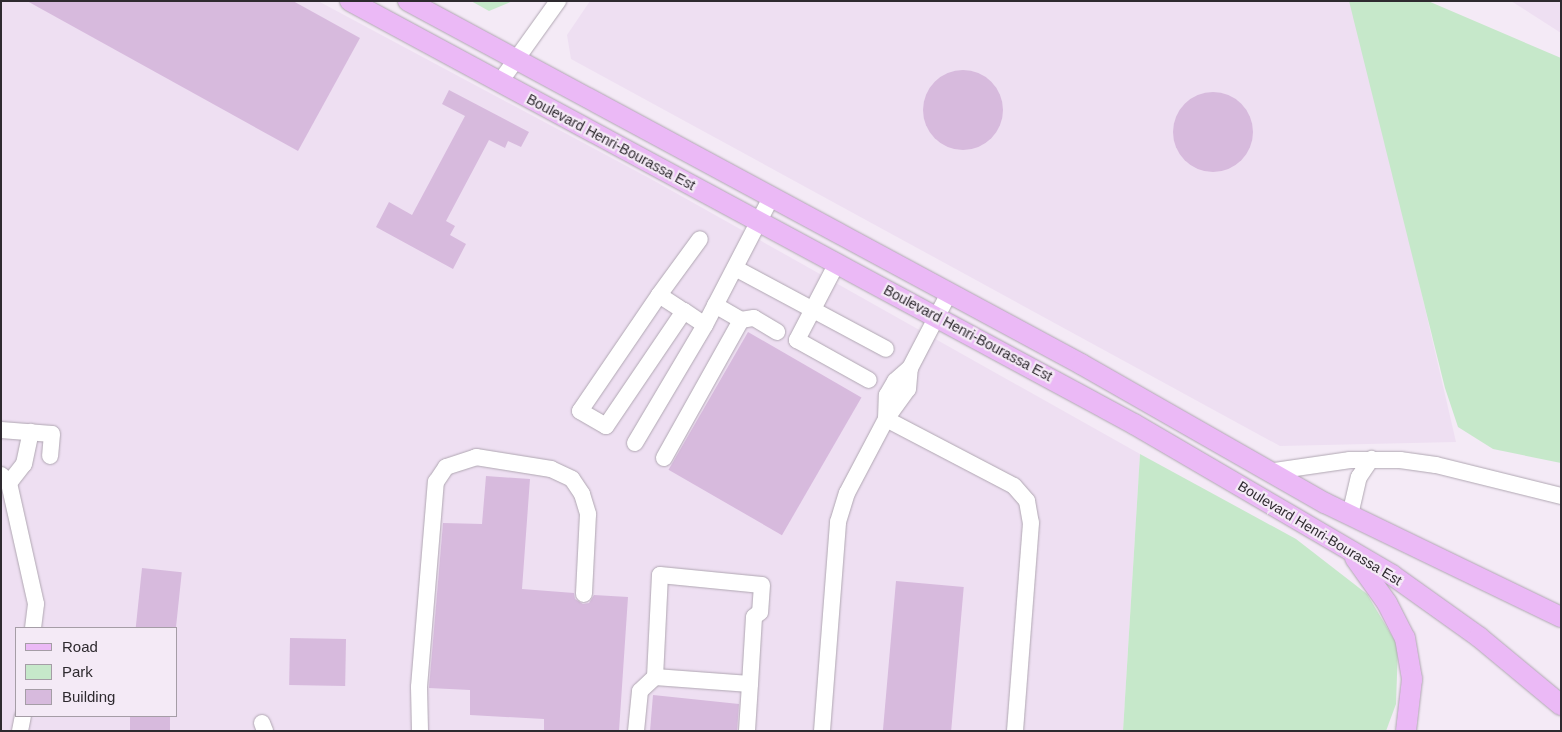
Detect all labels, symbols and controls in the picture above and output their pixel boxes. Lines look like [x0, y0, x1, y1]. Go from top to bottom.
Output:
street label: Boulevard Henri-Bourassa Est [524, 90, 698, 194]
street label: Boulevard Henri-Bourassa Est [881, 281, 1055, 385]
street label: Boulevard Henri-Bourassa Est [1235, 477, 1405, 589]
legend [15, 627, 178, 717]
text: Road [62, 638, 98, 655]
text: Park [62, 663, 93, 680]
text: Building [62, 688, 115, 705]

